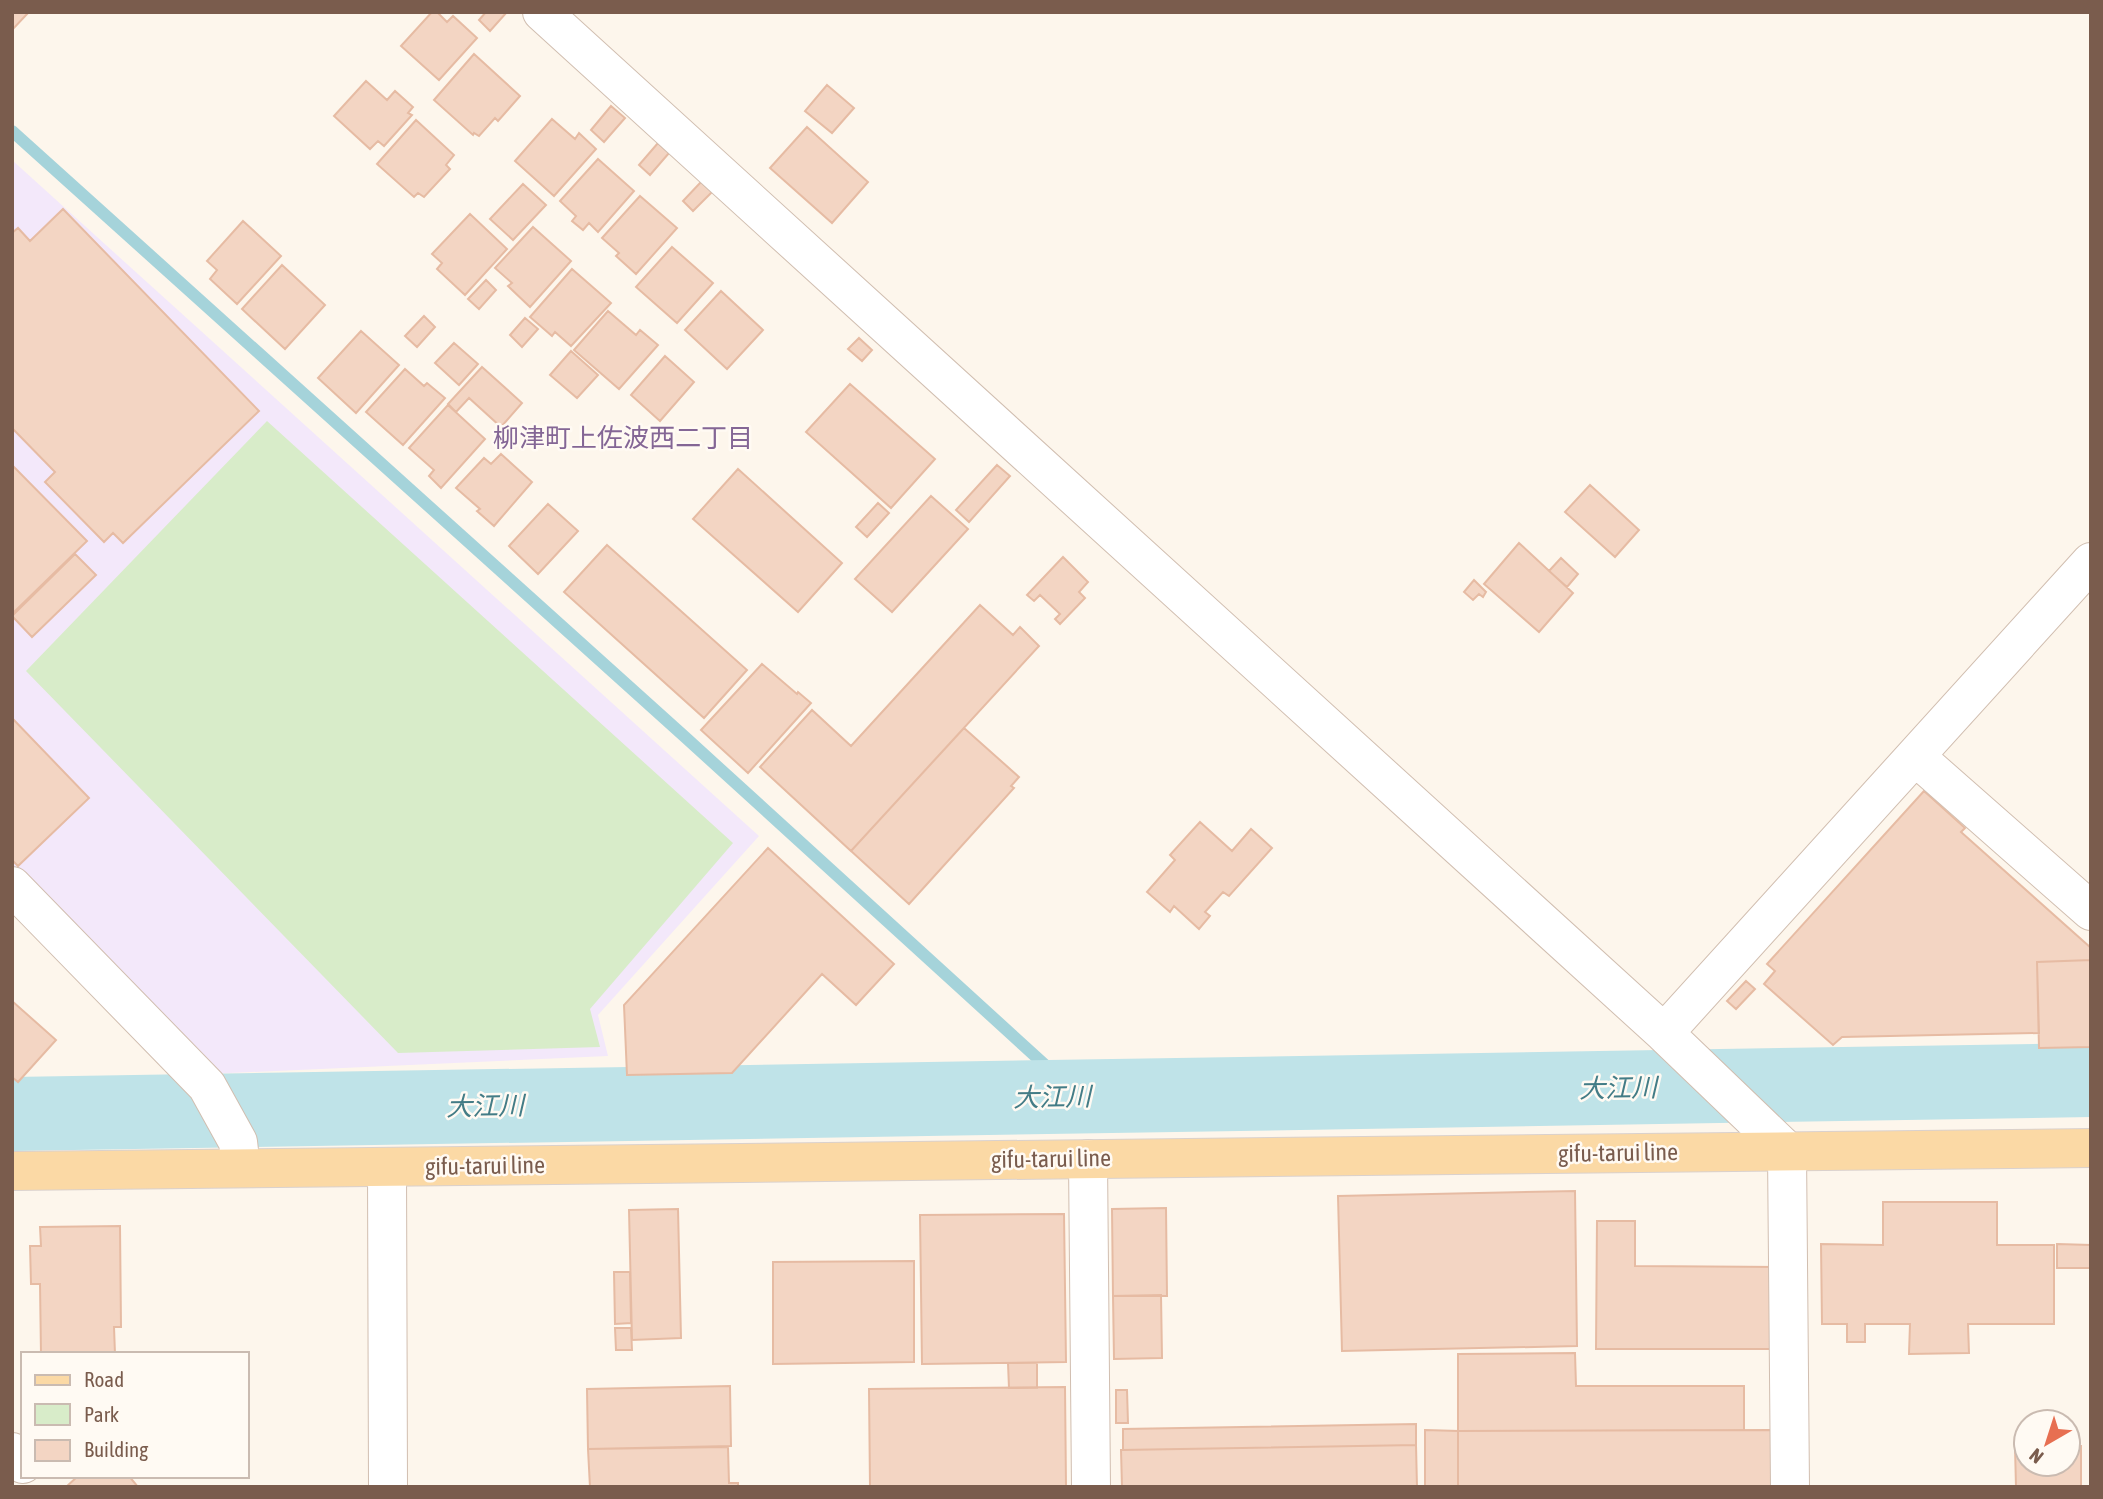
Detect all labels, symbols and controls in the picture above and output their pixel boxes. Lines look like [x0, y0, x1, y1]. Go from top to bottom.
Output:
district label: 柳津町上佐波西二丁目 [493, 423, 753, 453]
water label: 大江川 [1579, 1072, 1660, 1104]
water label: 大江川 [1013, 1081, 1094, 1113]
water label: 大江川 [446, 1090, 527, 1122]
street label: gifu-tarui line [1558, 1138, 1678, 1167]
street label: gifu-tarui line [991, 1144, 1111, 1173]
street label: gifu-tarui line [425, 1151, 545, 1180]
legend [21, 1352, 248, 1478]
text: Road [84, 1367, 124, 1391]
text: Park [84, 1402, 119, 1426]
north arrow [2012, 1408, 2082, 1478]
text: Building [84, 1437, 148, 1461]
text: N [2025, 1444, 2048, 1468]

